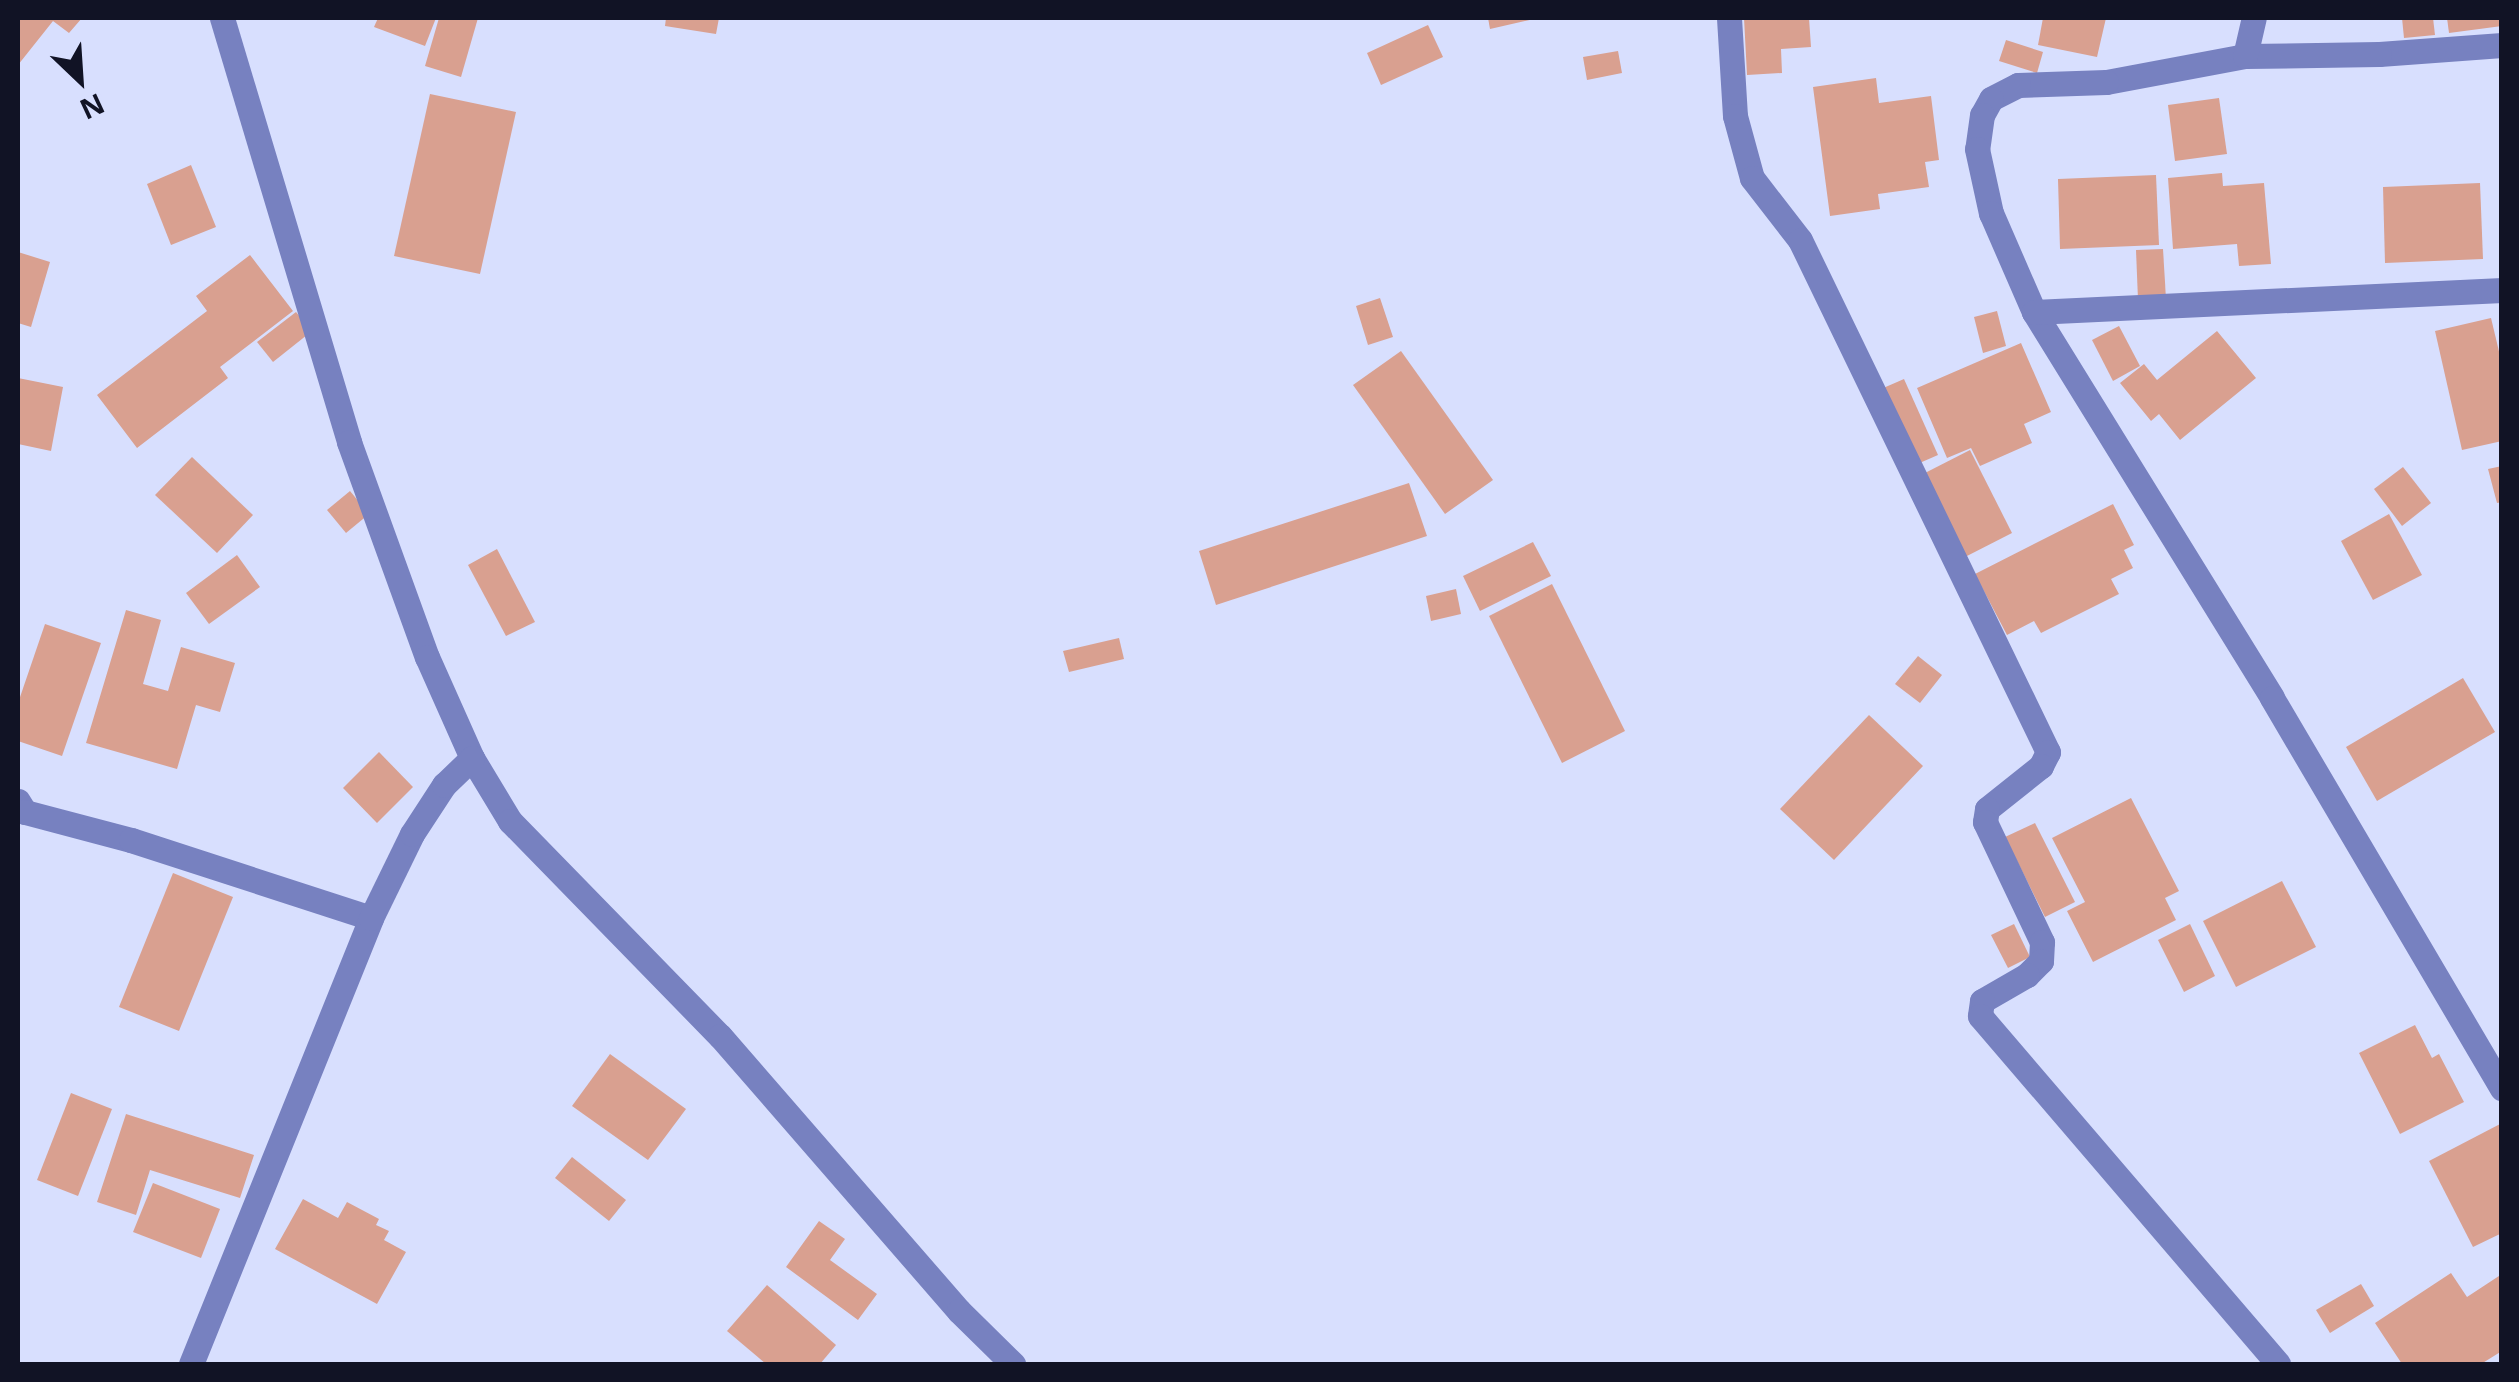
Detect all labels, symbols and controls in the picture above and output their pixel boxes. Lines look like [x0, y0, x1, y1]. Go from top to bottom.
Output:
north arrow [30, 30, 130, 130]
text: N [74, 85, 111, 129]

